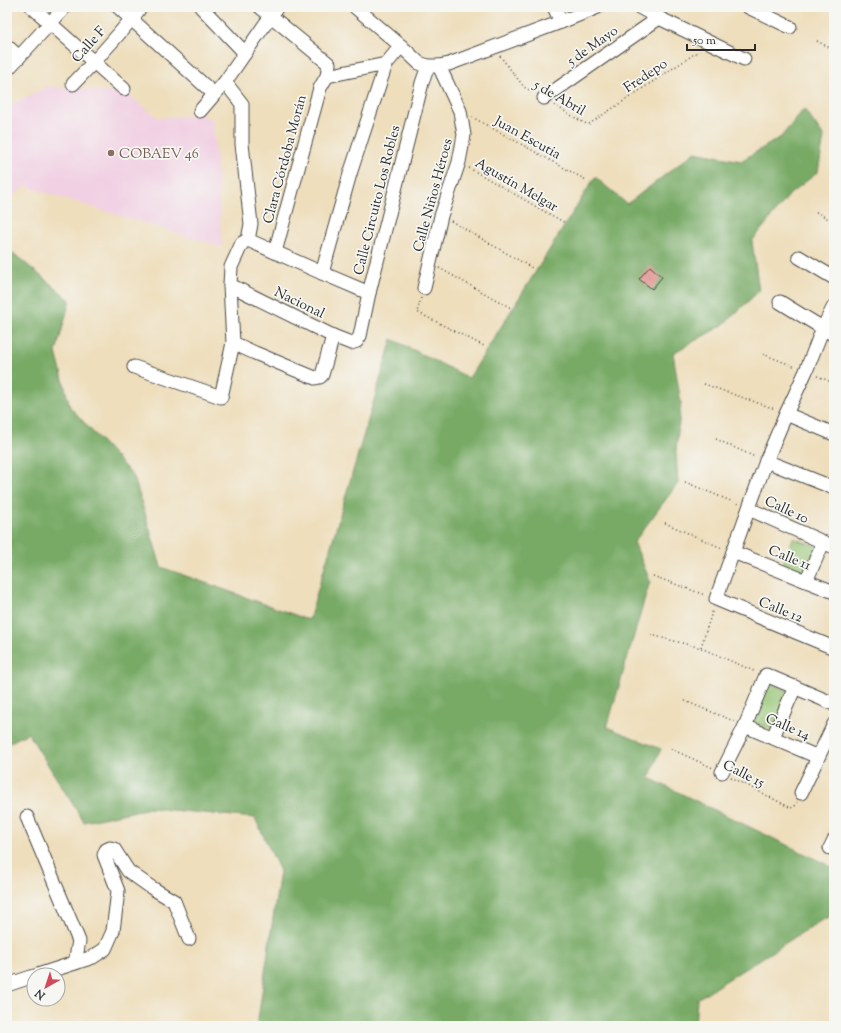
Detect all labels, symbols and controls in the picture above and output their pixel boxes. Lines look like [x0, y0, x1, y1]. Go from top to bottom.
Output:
street label: 5 de Mayo [563, 21, 623, 72]
street label: Calle F [68, 23, 111, 68]
scale bar [687, 26, 755, 52]
text: 50 m [692, 32, 716, 50]
street label: Fredepo [620, 55, 672, 99]
street label: 5 de Abril [528, 75, 589, 122]
street label: Clara Córdoba Morán [259, 93, 313, 226]
street label: Juan Escutia [489, 112, 564, 166]
street label: Calle Circuito Los Robles [350, 123, 406, 278]
street label: Calle Niños Héroes [409, 137, 459, 254]
place label: COBAEV 46 [119, 145, 199, 165]
marker: COBAEV 46 [106, 148, 116, 158]
street label: Agustín Melgar [471, 154, 562, 218]
street label: Nacional [271, 283, 328, 325]
street label: Calle 10 [761, 492, 812, 530]
street label: Calle 11 [765, 541, 814, 577]
street label: Calle 12 [755, 593, 806, 629]
street label: Calle 14 [762, 710, 813, 746]
street label: Calle 15 [719, 756, 768, 794]
north arrow [26, 967, 66, 1007]
text: N [32, 985, 50, 1004]

